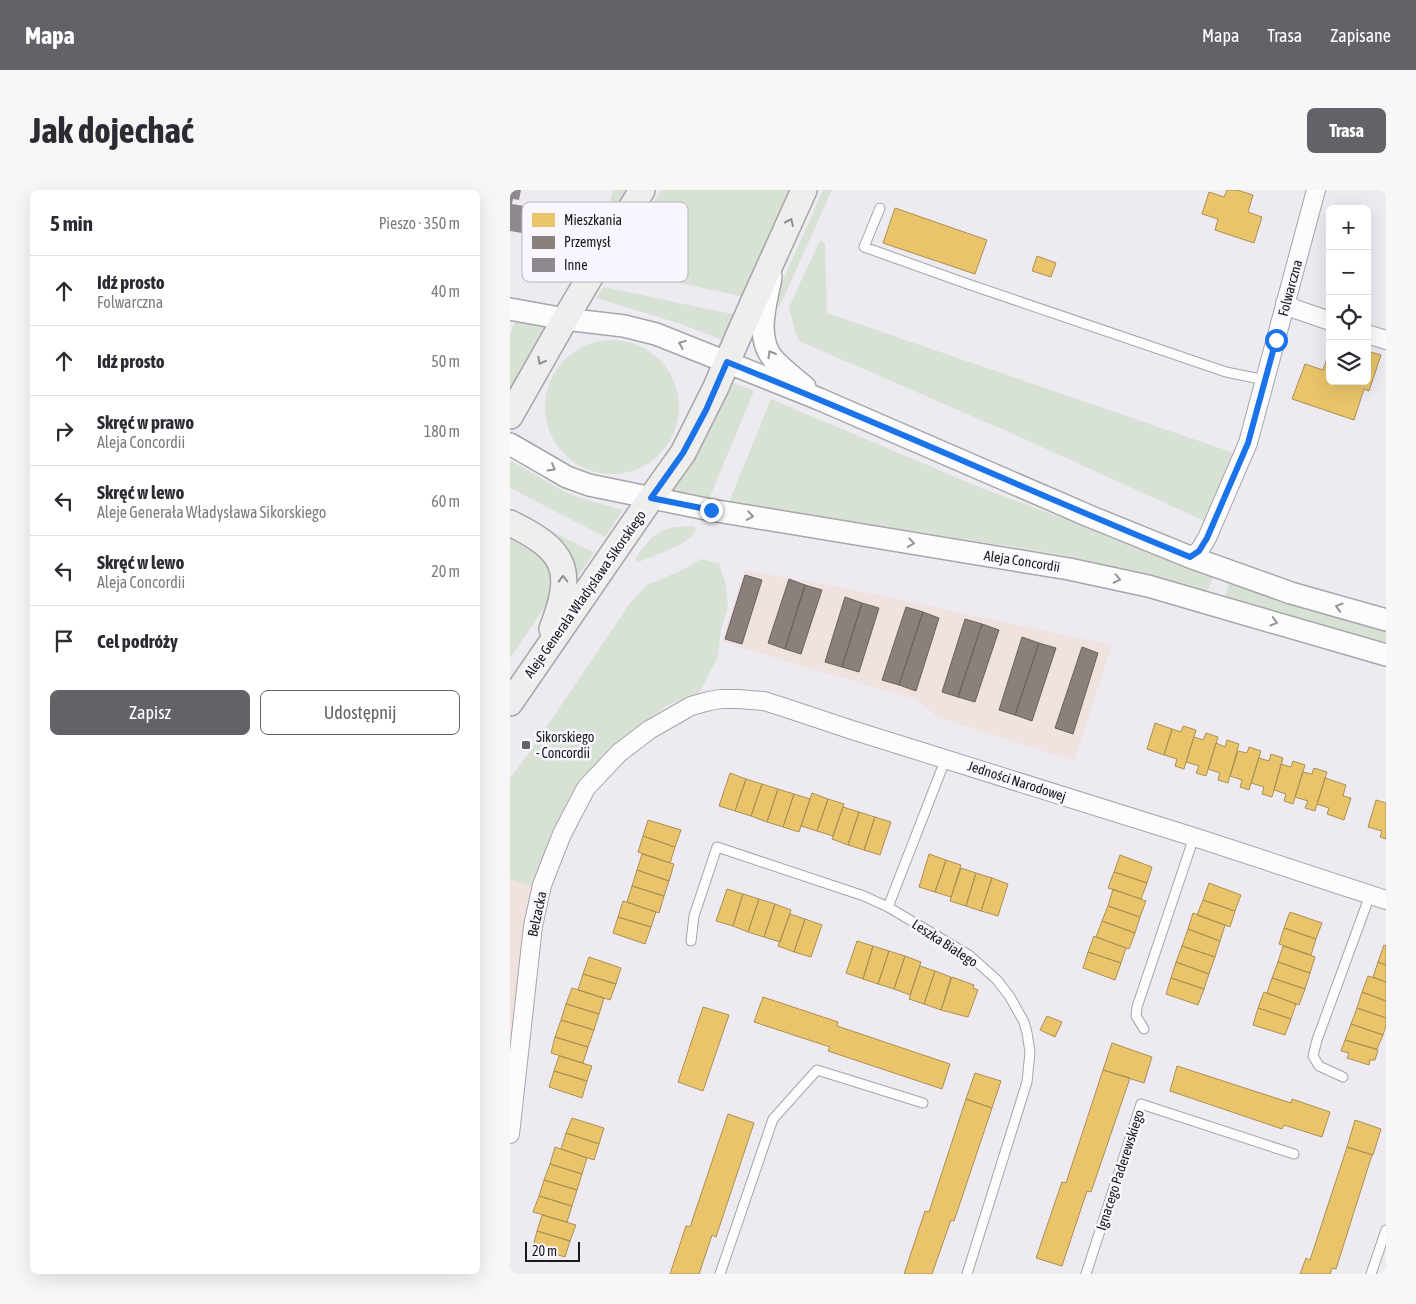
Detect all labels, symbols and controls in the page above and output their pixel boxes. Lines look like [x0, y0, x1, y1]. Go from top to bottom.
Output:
text: Mapa [25, 22, 75, 49]
text: Mapa [1202, 25, 1239, 46]
text: Trasa [1267, 25, 1302, 46]
text: Zapisane [1330, 25, 1391, 46]
button: Trasa [1307, 108, 1386, 153]
text: Jak dojechać [30, 110, 194, 150]
legend [522, 202, 688, 282]
map controls [1326, 205, 1371, 385]
button: + [1326, 205, 1371, 250]
text: 5 min [50, 211, 93, 235]
text: Mieszkania [564, 212, 622, 228]
text: Pieszo · 350 m [379, 214, 460, 232]
one-way arrow [784, 218, 795, 227]
text: Przemysł [564, 234, 611, 250]
button: − [1326, 250, 1371, 295]
text: Inne [564, 257, 588, 273]
street label: Folwarczna [1275, 258, 1305, 318]
text: Idź prosto [97, 271, 165, 293]
icon: ahead [50, 277, 78, 305]
text: 40 m [431, 282, 460, 300]
text: Folwarczna [97, 293, 163, 311]
button: locate [1326, 295, 1371, 340]
route start [1265, 329, 1288, 352]
one-way arrow [678, 340, 687, 350]
button: layers [1326, 340, 1371, 385]
icon: ahead [50, 347, 78, 375]
text: Idź prosto [97, 350, 165, 372]
one-way arrow [767, 350, 777, 359]
text: 50 m [431, 352, 460, 370]
one-way arrow [538, 356, 548, 365]
text: Skręć w prawo [97, 411, 194, 433]
icon: right [50, 417, 78, 445]
text: 180 m [424, 422, 460, 440]
text: Aleja Concordii [97, 433, 185, 451]
one-way arrow [547, 462, 556, 472]
text: Skręć w lewo [97, 481, 184, 503]
icon: left [50, 487, 78, 515]
text: 60 m [431, 492, 460, 510]
route end [700, 499, 723, 522]
text: Aleje Generała Władysława Sikorskiego [97, 503, 326, 521]
street label: Aleje Generała Władysława Sikorskiego [521, 507, 649, 681]
one-way arrow [746, 511, 755, 521]
one-way arrow [906, 537, 915, 547]
street label: Aleja Concordii [983, 547, 1061, 575]
text: Skręć w lewo [97, 551, 184, 573]
icon: left [50, 557, 78, 585]
text: 20 m [431, 562, 460, 580]
text: Aleja Concordii [97, 573, 185, 591]
one-way arrow [1113, 573, 1121, 583]
one-way arrow [557, 575, 568, 583]
one-way arrow [1336, 602, 1344, 612]
one-way arrow [1269, 617, 1277, 627]
icon: arrive [50, 627, 78, 655]
text: Cel podróży [97, 630, 178, 652]
button: Zapisz [50, 690, 250, 735]
button: Udostępnij [260, 690, 460, 735]
place label: Sikorskiego - Concordii [536, 729, 594, 761]
marker: Sikorskiego - Concordii [520, 739, 532, 751]
street label: Jedności Narodowej [966, 758, 1068, 804]
street label: Belzacka [524, 890, 550, 938]
street label: Leszka Białego [909, 916, 981, 970]
street label: Ignacego Paderewskiego [1093, 1108, 1147, 1232]
scale bar [525, 1239, 580, 1262]
text: 20 m [532, 1243, 557, 1259]

